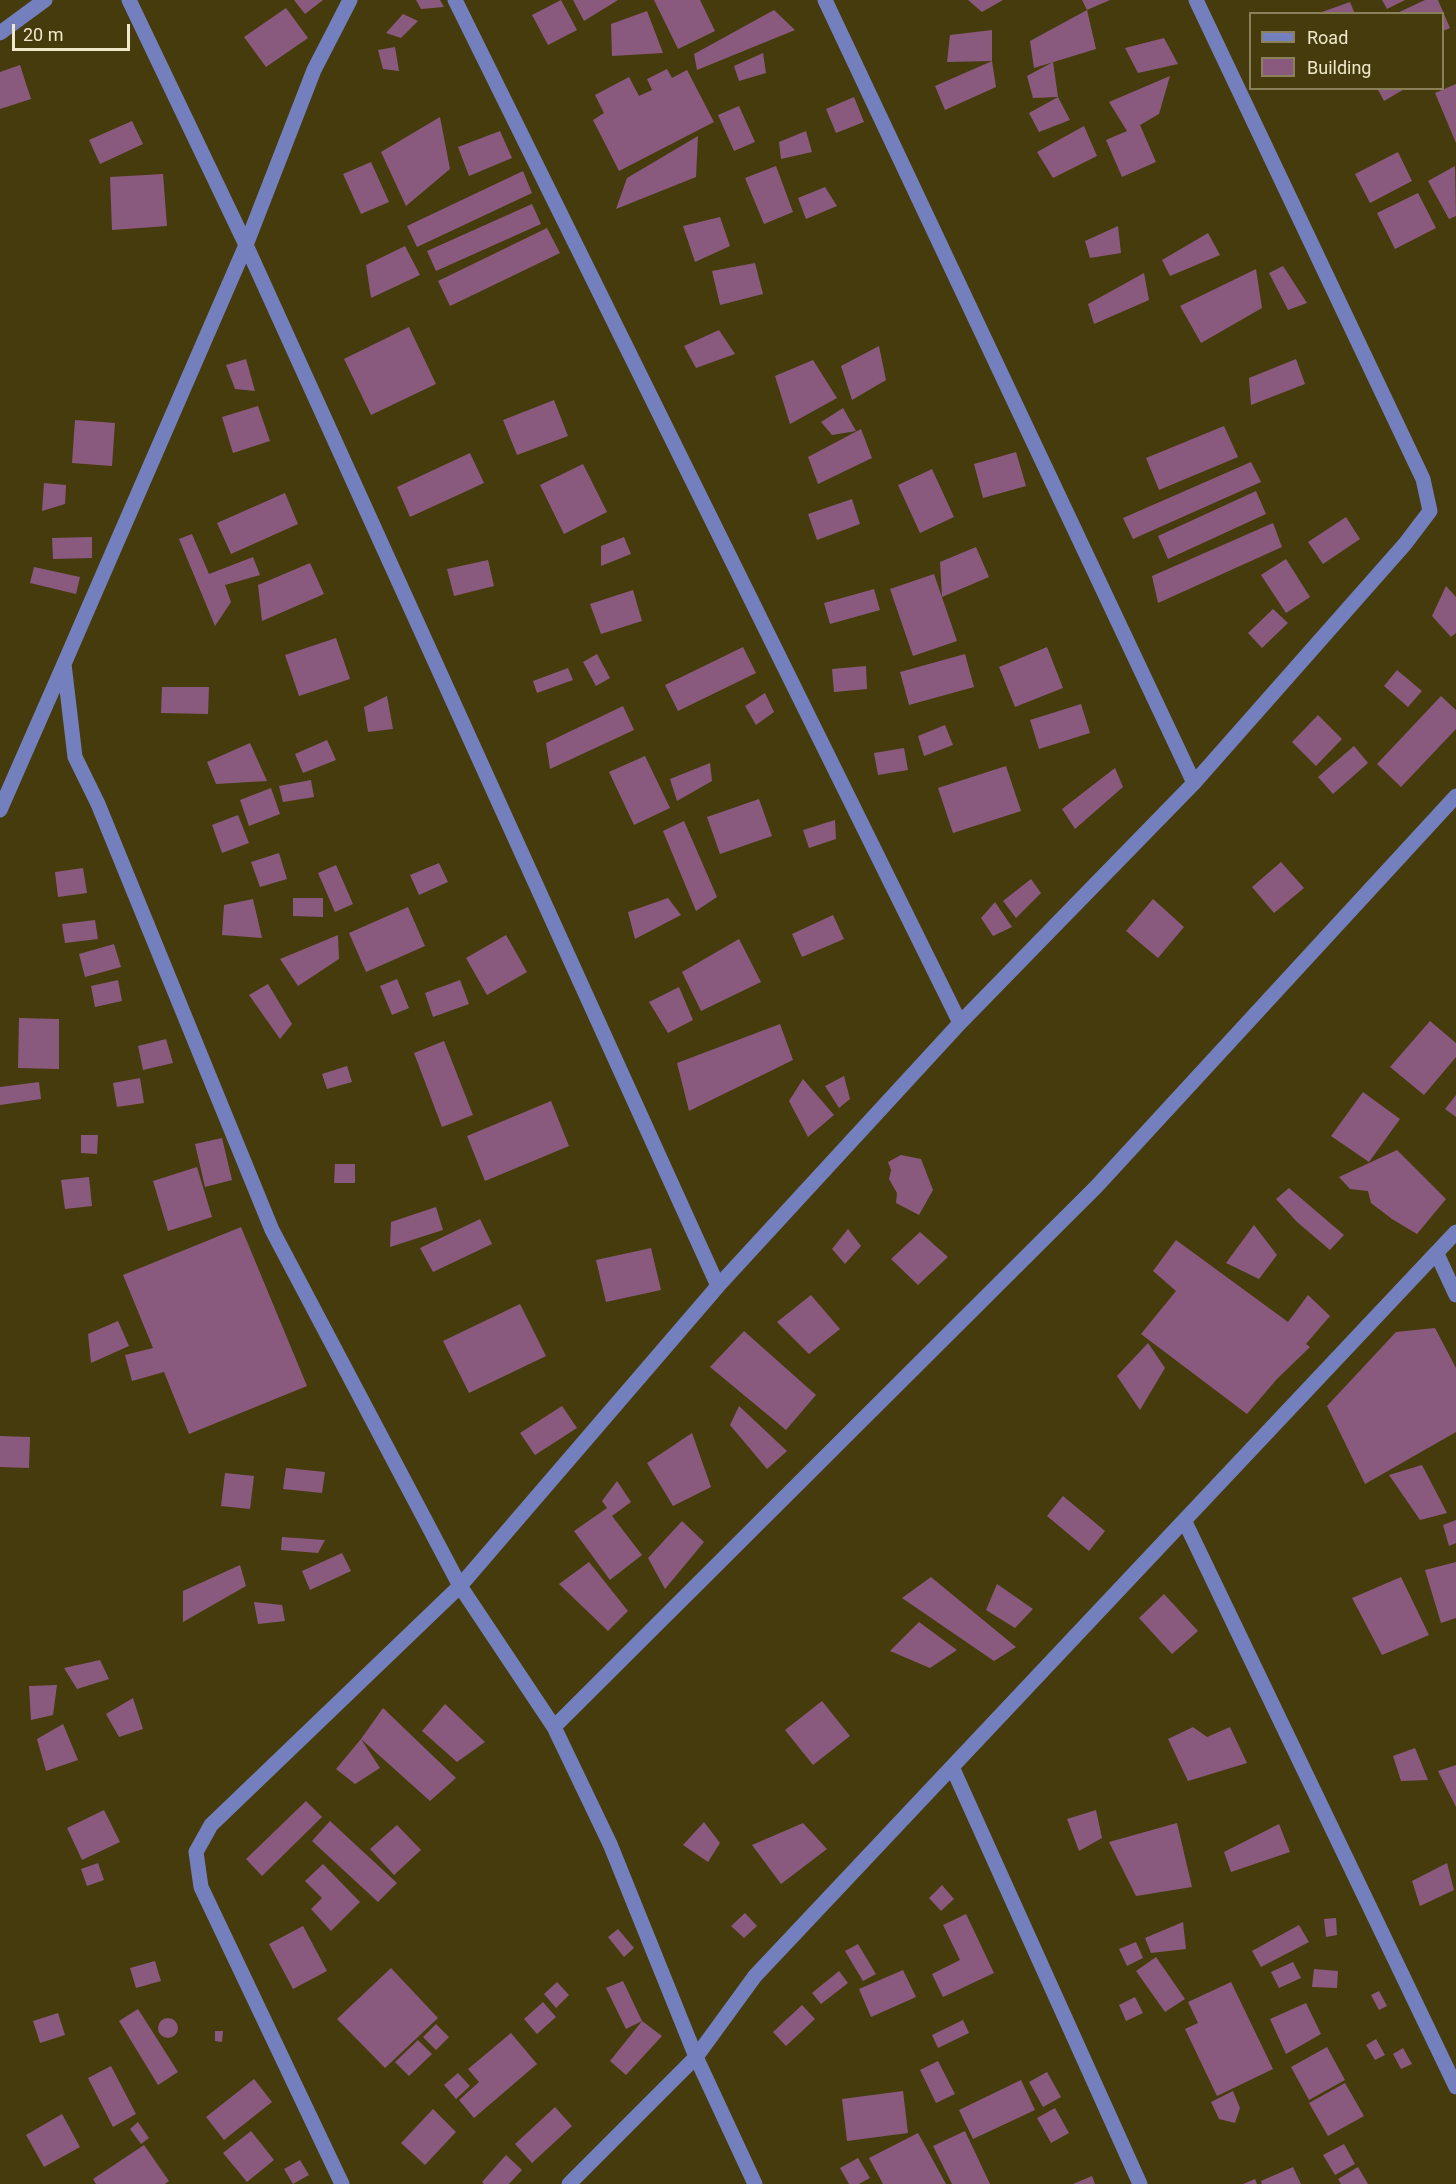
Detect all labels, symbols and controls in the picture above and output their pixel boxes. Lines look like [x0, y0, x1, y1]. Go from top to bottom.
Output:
scale bar [15, 12, 134, 50]
legend [1249, 12, 1444, 90]
text: 20 m [23, 24, 63, 45]
text: Road [1307, 27, 1348, 48]
text: Building [1307, 57, 1371, 78]

